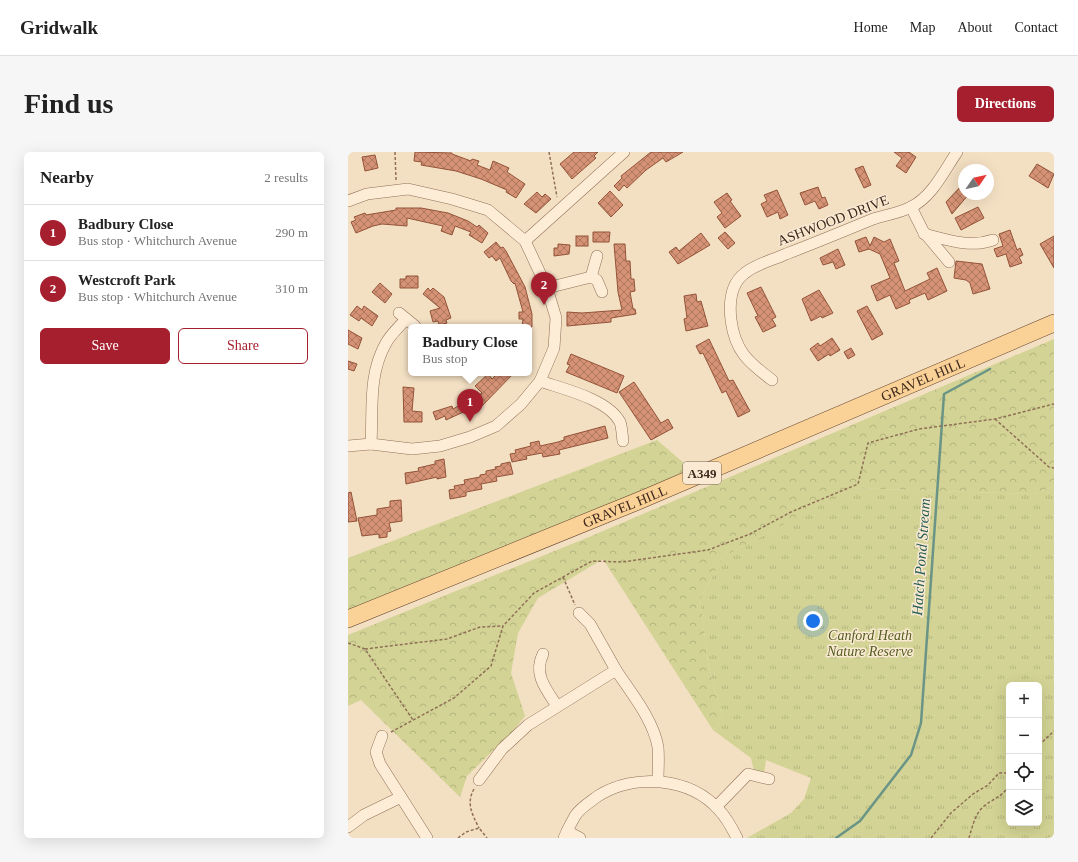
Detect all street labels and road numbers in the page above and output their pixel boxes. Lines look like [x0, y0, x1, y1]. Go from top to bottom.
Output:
street label: ASHWOOD DRIVE [775, 192, 891, 249]
street label: GRAVEL HILL [879, 355, 967, 404]
road number: A349 [683, 462, 721, 484]
street label: GRAVEL HILL [581, 483, 670, 531]

